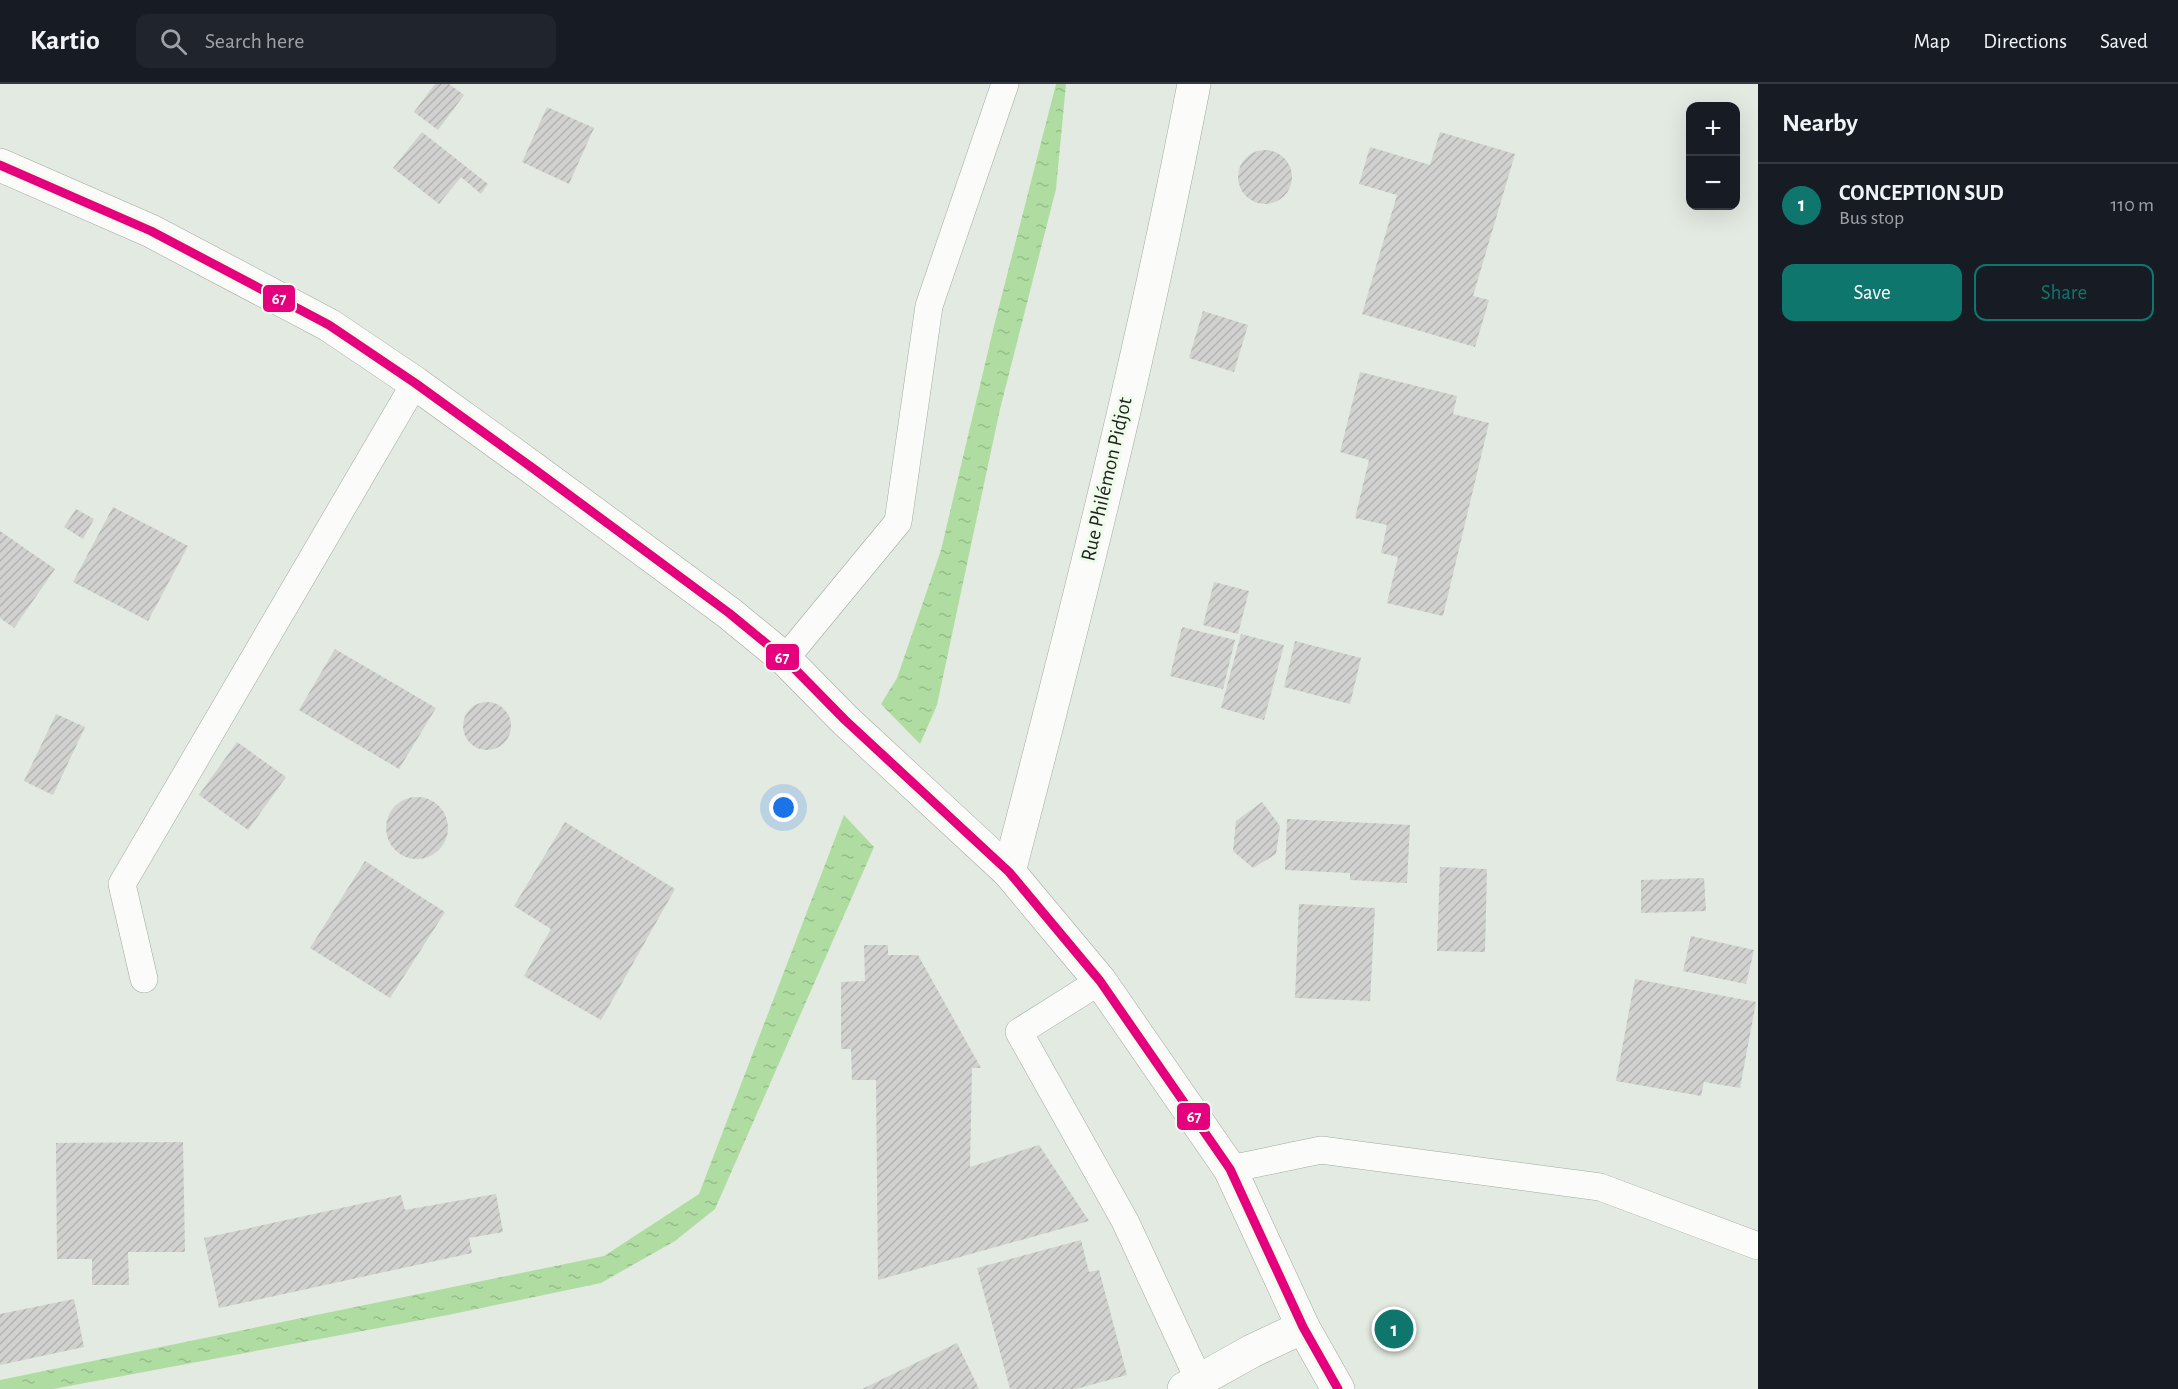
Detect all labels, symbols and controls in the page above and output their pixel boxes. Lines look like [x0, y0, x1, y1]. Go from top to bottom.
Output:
search box [136, 14, 556, 68]
icon: search [157, 25, 190, 58]
text: Kartio [30, 27, 100, 55]
text: Search here [205, 30, 304, 52]
text: Map [1914, 31, 1950, 52]
text: Directions [1983, 31, 2067, 52]
text: Saved [2100, 31, 2148, 52]
map controls [1686, 102, 1740, 210]
button: + [1686, 102, 1740, 156]
text: Nearby [1782, 110, 1858, 136]
button: − [1686, 156, 1740, 210]
text: CONCEPTION SUD [1839, 182, 2004, 204]
text: 1 [1798, 195, 1805, 215]
text: 110 m [2110, 195, 2154, 215]
text: Bus stop [1839, 208, 1904, 228]
button: Save [1782, 264, 1962, 321]
button: Share [1974, 264, 2154, 321]
line badge: 67 [262, 284, 296, 313]
text: 67 [272, 291, 286, 307]
street label: Rue Philémon Pidjot [1077, 395, 1136, 563]
line badge: 67 [765, 643, 800, 671]
text: 67 [775, 650, 789, 666]
your location [769, 793, 798, 822]
line badge: 67 [1176, 1102, 1211, 1131]
text: 67 [1187, 1109, 1201, 1125]
pin: 1 [1374, 1306, 1414, 1352]

